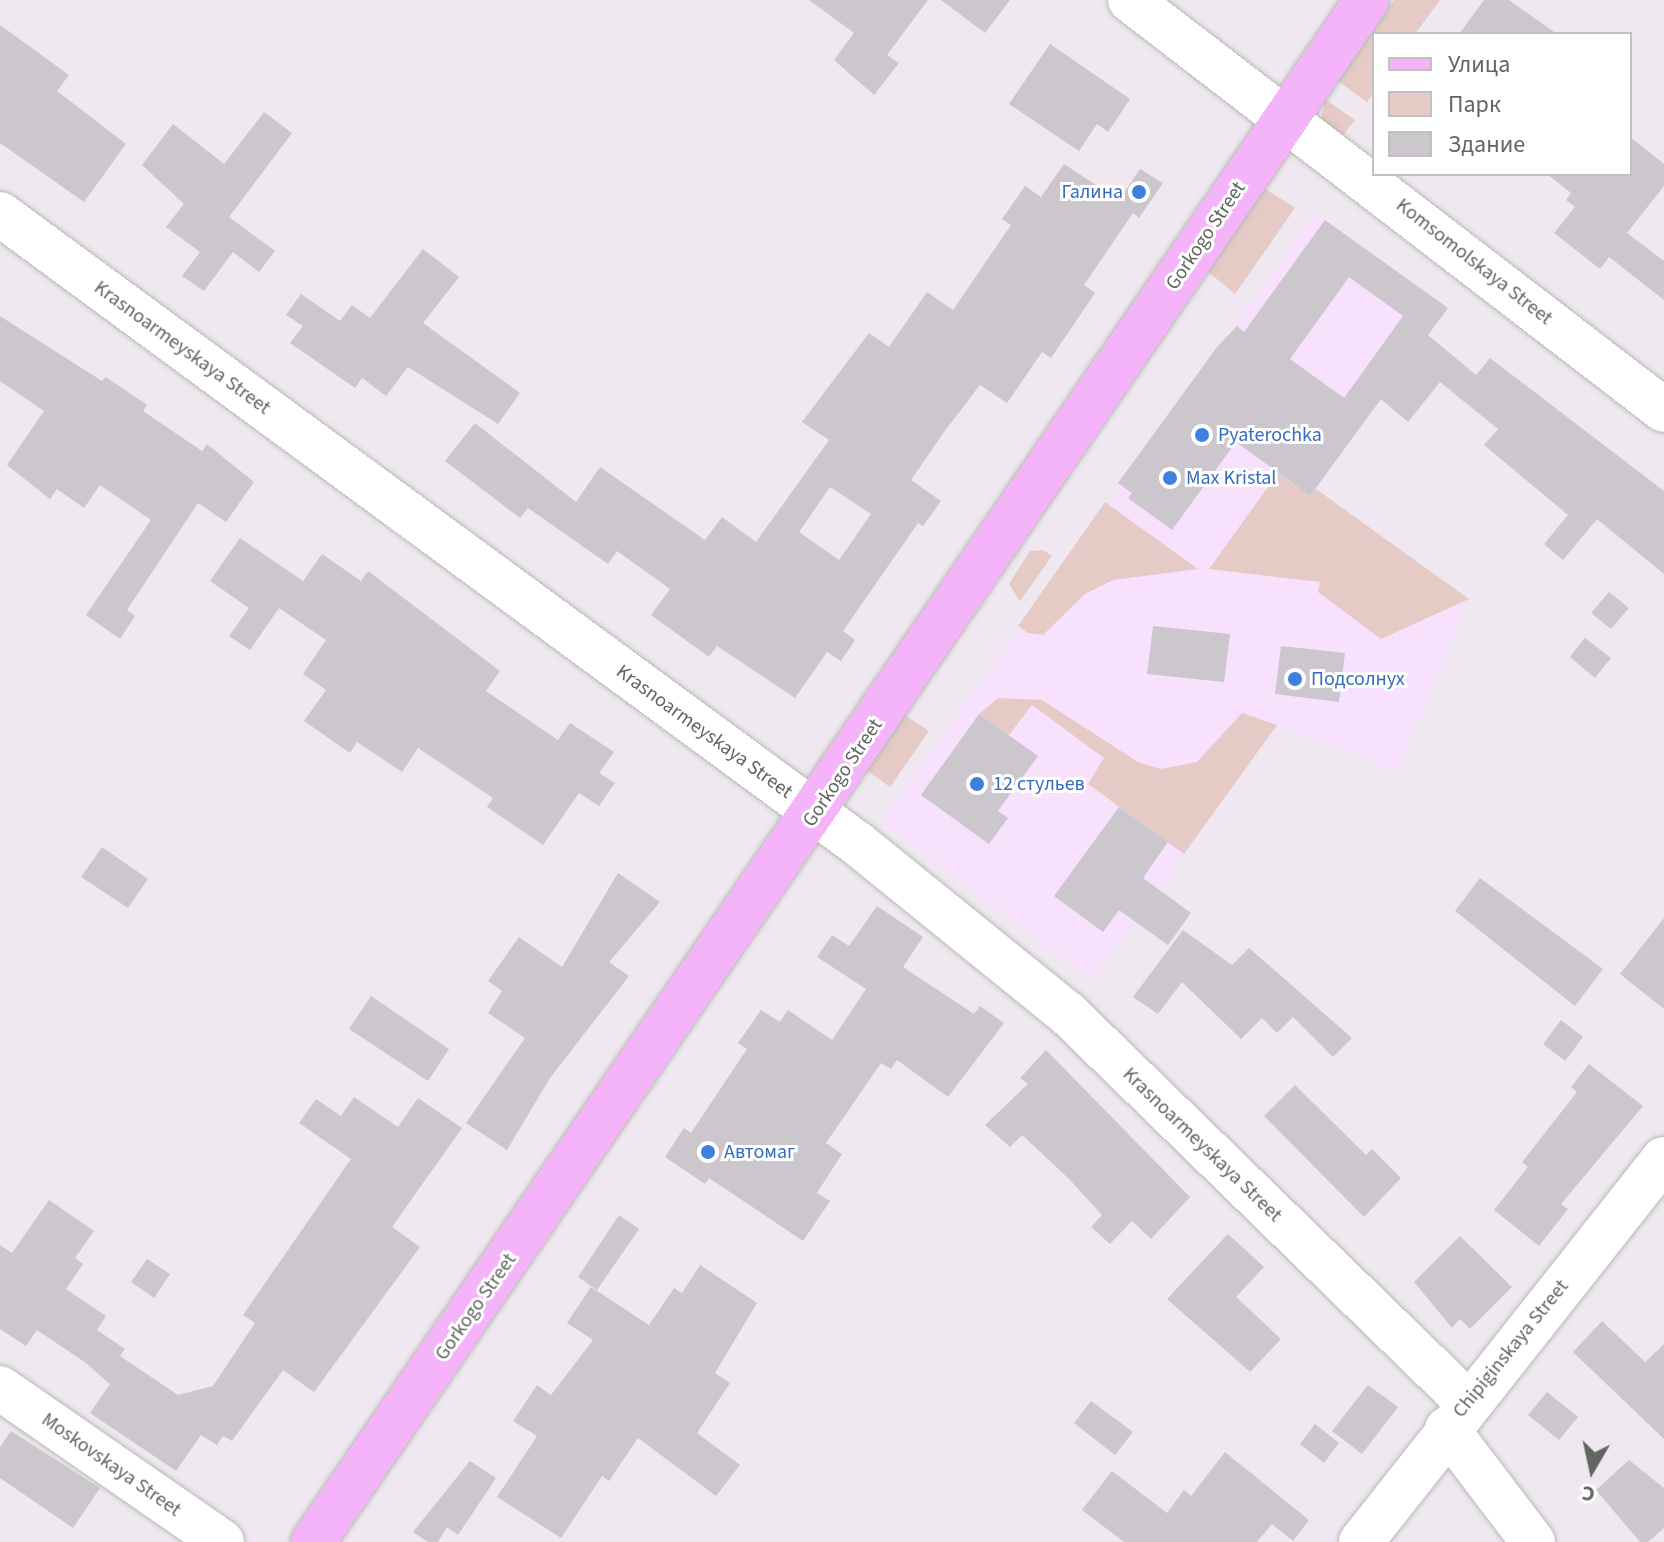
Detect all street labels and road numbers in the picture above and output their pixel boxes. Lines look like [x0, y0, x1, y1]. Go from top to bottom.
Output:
street label: Gorkogo Street [1161, 177, 1251, 295]
street label: Komsomolskaya Street [1391, 193, 1557, 331]
street label: Krasnoarmeyskaya Street [89, 276, 275, 420]
street label: Krasnoarmeyskaya Street [611, 660, 797, 804]
street label: Gorkogo Street [798, 714, 888, 832]
street label: Krasnoarmeyskaya Street [1117, 1063, 1287, 1227]
street label: Gorkogo Street [430, 1249, 522, 1365]
street label: Chipiginskaya Street [1448, 1275, 1574, 1423]
street label: Moskovskaya Street [37, 1408, 185, 1522]

